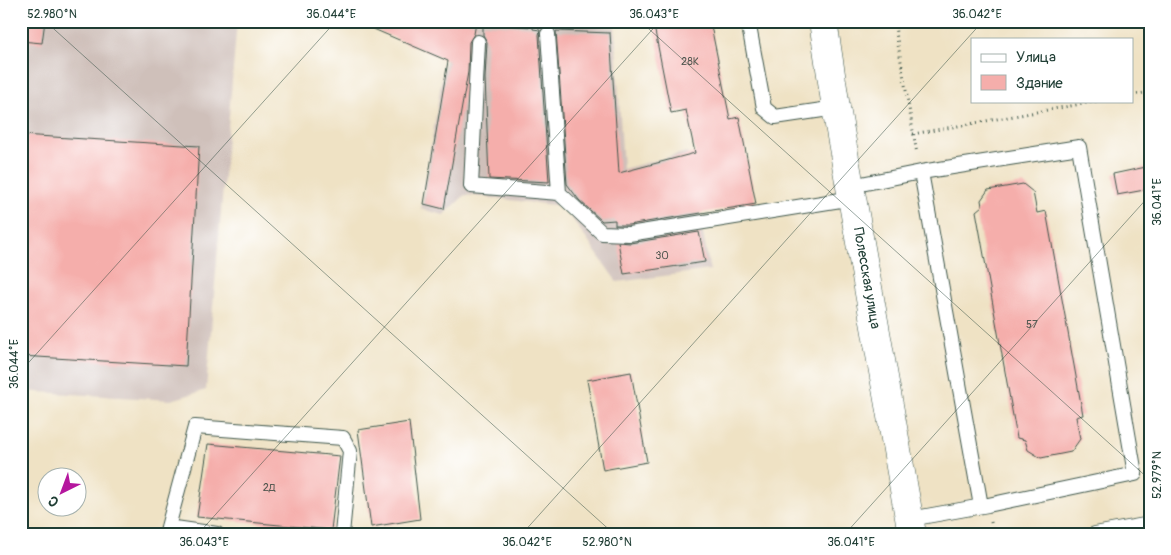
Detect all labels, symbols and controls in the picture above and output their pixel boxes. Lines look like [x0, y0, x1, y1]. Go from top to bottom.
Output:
text: 52.980°N [27, 7, 77, 22]
text: 36.044°E [306, 7, 356, 22]
text: 36.043°E [629, 7, 679, 22]
text: 36.042°E [952, 7, 1002, 22]
legend [971, 38, 1134, 102]
text: Улица [1016, 48, 1056, 67]
house number: 28К [681, 55, 699, 68]
text: Здание [1016, 74, 1063, 93]
text: 36.041°E [1150, 178, 1165, 226]
street label: Полесская улица [850, 226, 884, 330]
house number: 30 [655, 249, 669, 262]
house number: 57 [1026, 318, 1038, 331]
text: 36.044°E [7, 339, 22, 389]
text: 52.979°N [1150, 451, 1165, 499]
north arrow [38, 468, 88, 518]
house number: 2Д [263, 481, 276, 494]
text: С [44, 492, 63, 510]
text: 36.043°E [179, 535, 229, 550]
text: 36.042°E [502, 535, 552, 550]
text: 52.980°N [582, 535, 632, 550]
text: 36.041°E [827, 535, 875, 550]

